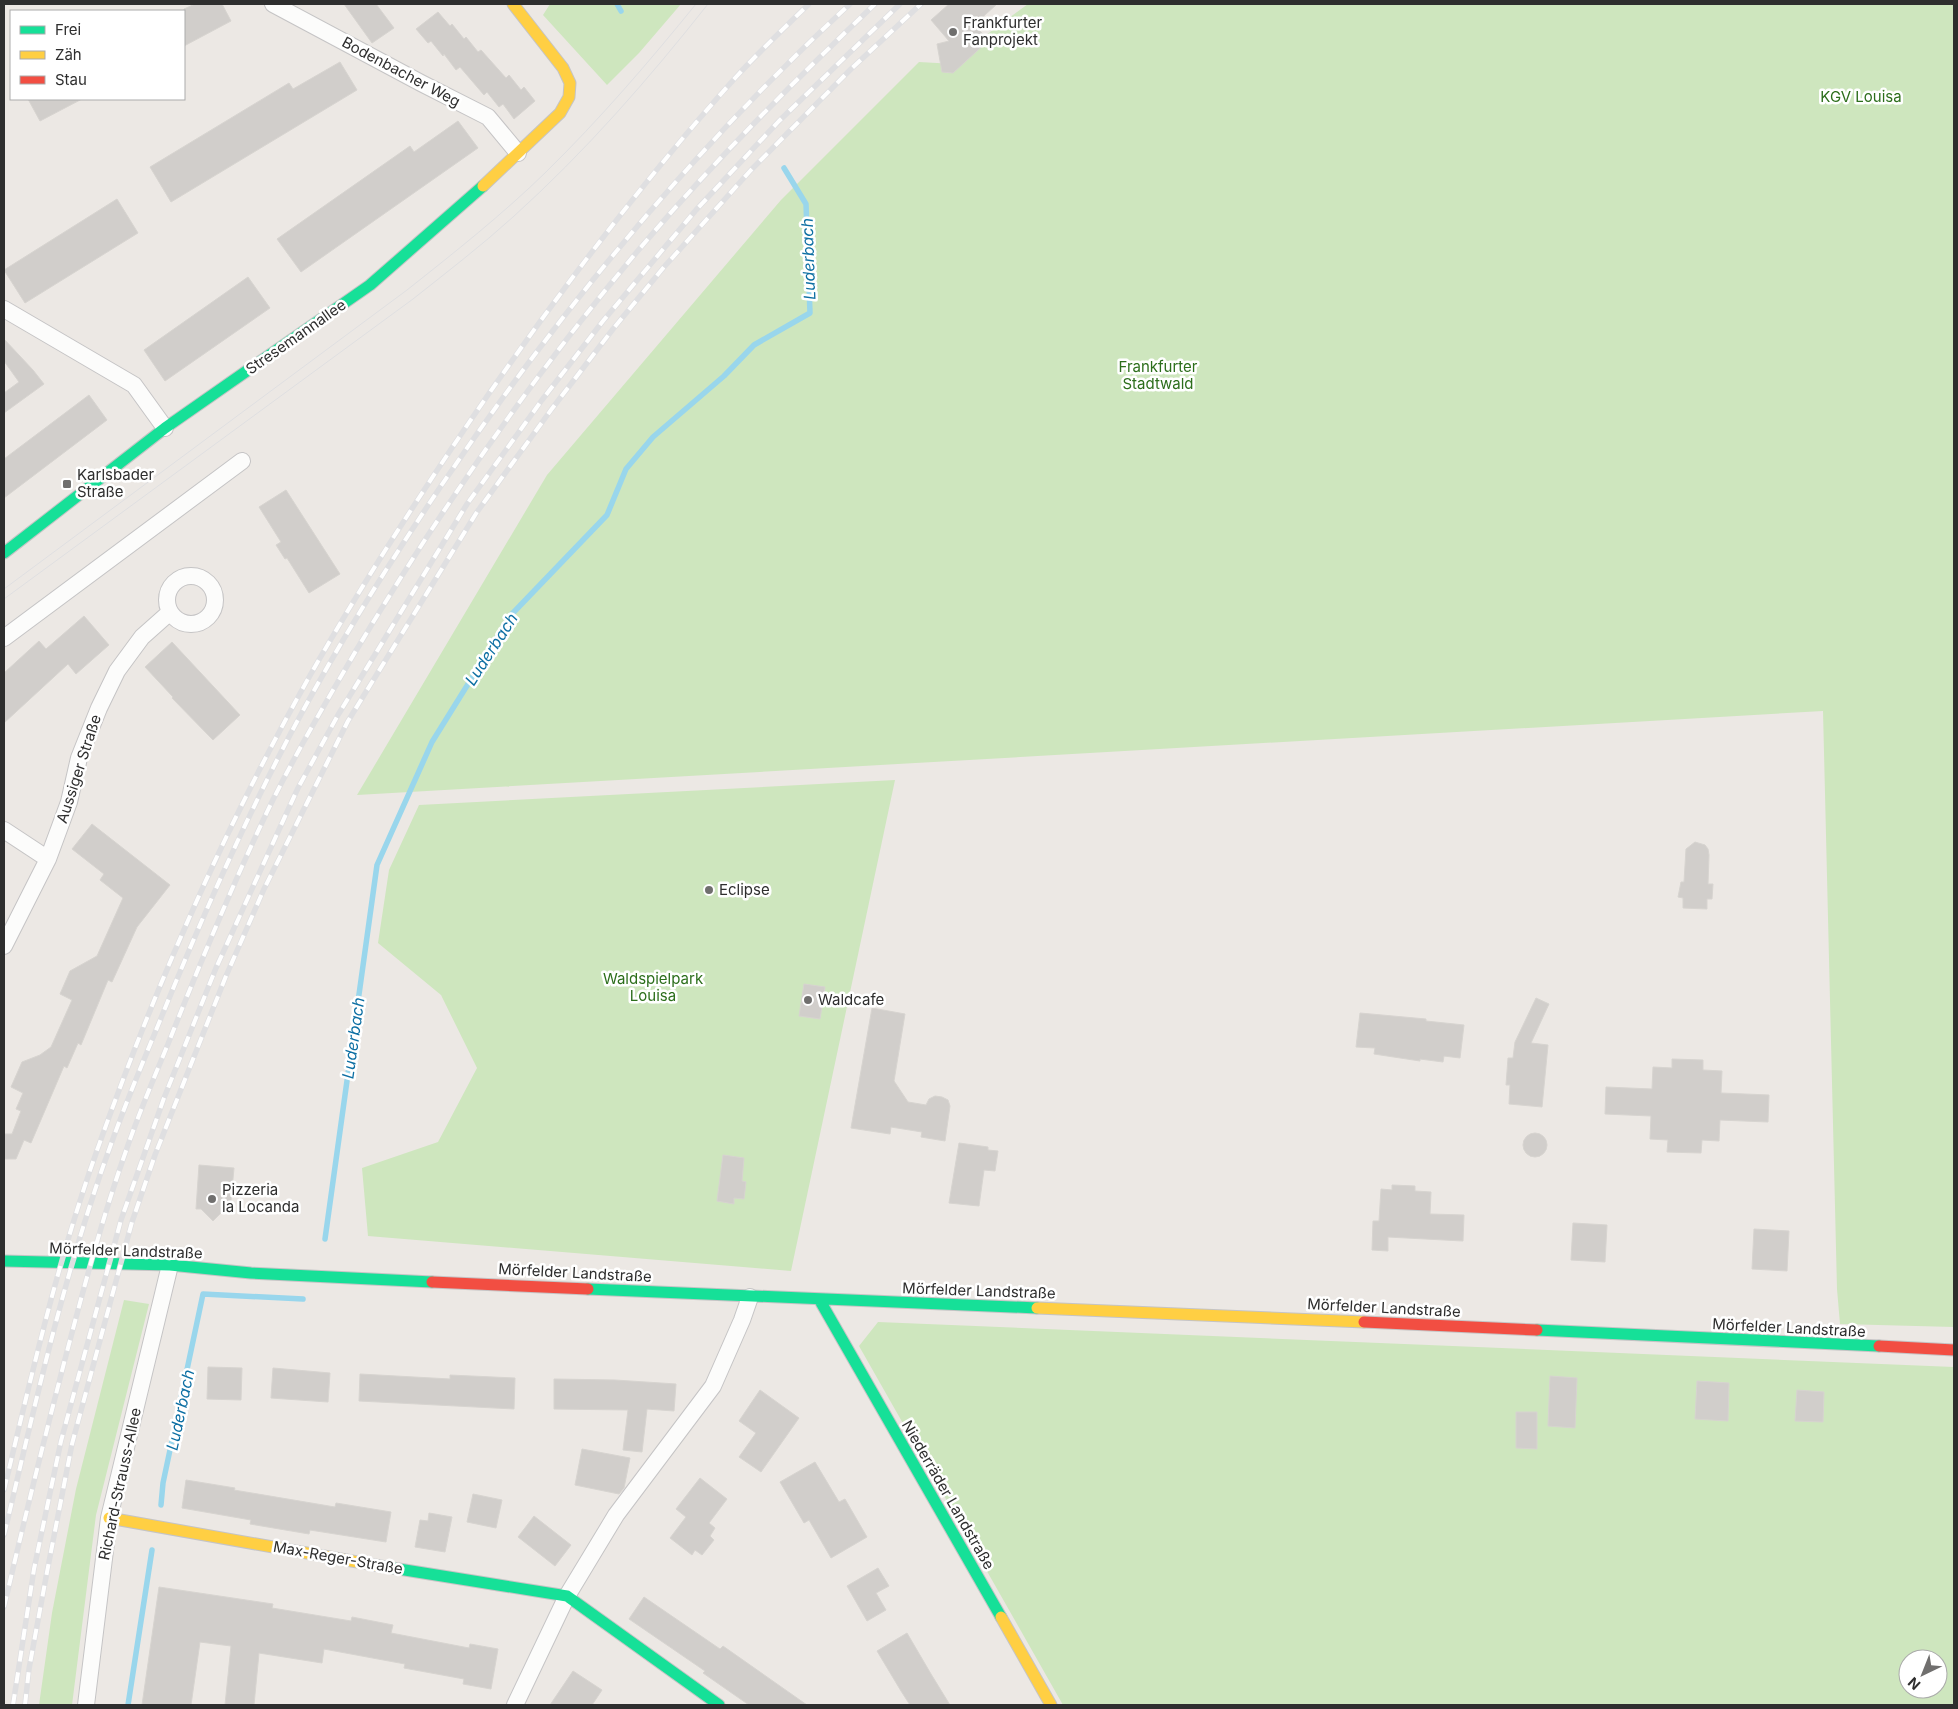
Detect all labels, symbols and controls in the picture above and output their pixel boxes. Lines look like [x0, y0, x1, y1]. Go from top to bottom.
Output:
legend [10, 10, 185, 100]
place label: Frankfurter Fanprojekt [963, 13, 1042, 49]
text: Frei [55, 20, 81, 39]
marker: Frankfurter Fanprojekt [947, 26, 959, 38]
street label: Bodenbacher Weg [339, 32, 464, 111]
text: Zäh [55, 45, 82, 64]
text: Stau [55, 70, 87, 89]
park label: KGV Louisa [1820, 87, 1902, 106]
water label: Luderbach [797, 218, 819, 300]
street label: Stresemannallee [242, 295, 349, 378]
park label: Frankfurter Stadtwald [1118, 357, 1198, 393]
place label: Karlsbader Straße [77, 465, 155, 501]
marker: Karlsbader Straße [61, 478, 73, 490]
water label: Luderbach [460, 609, 522, 689]
street label: Aussiger Straße [52, 712, 105, 826]
place label: Eclipse [719, 880, 770, 899]
marker: Eclipse [703, 884, 715, 896]
park label: Waldspielpark Louisa [603, 969, 704, 1005]
place label: Waldcafe [818, 990, 884, 1009]
marker: Waldcafe [802, 994, 814, 1006]
water label: Luderbach [337, 996, 369, 1080]
place label: Pizzeria la Locanda [222, 1180, 299, 1216]
marker: Pizzeria la Locanda [206, 1193, 218, 1205]
street label: Mörfelder Landstraße [49, 1238, 203, 1263]
street label: Mörfelder Landstraße [498, 1259, 652, 1286]
street label: Mörfelder Landstraße [902, 1278, 1056, 1303]
street label: Mörfelder Landstraße [1307, 1294, 1461, 1321]
street label: Mörfelder Landstraße [1712, 1314, 1866, 1341]
water label: Luderbach [162, 1368, 198, 1452]
street label: Richard-Strauss-Allee [94, 1406, 145, 1562]
street label: Niederräder Landstraße [898, 1417, 999, 1573]
street label: Max-Reger-Straße [272, 1537, 404, 1578]
north arrow [1898, 1649, 1948, 1699]
text: N [1904, 1674, 1923, 1694]

